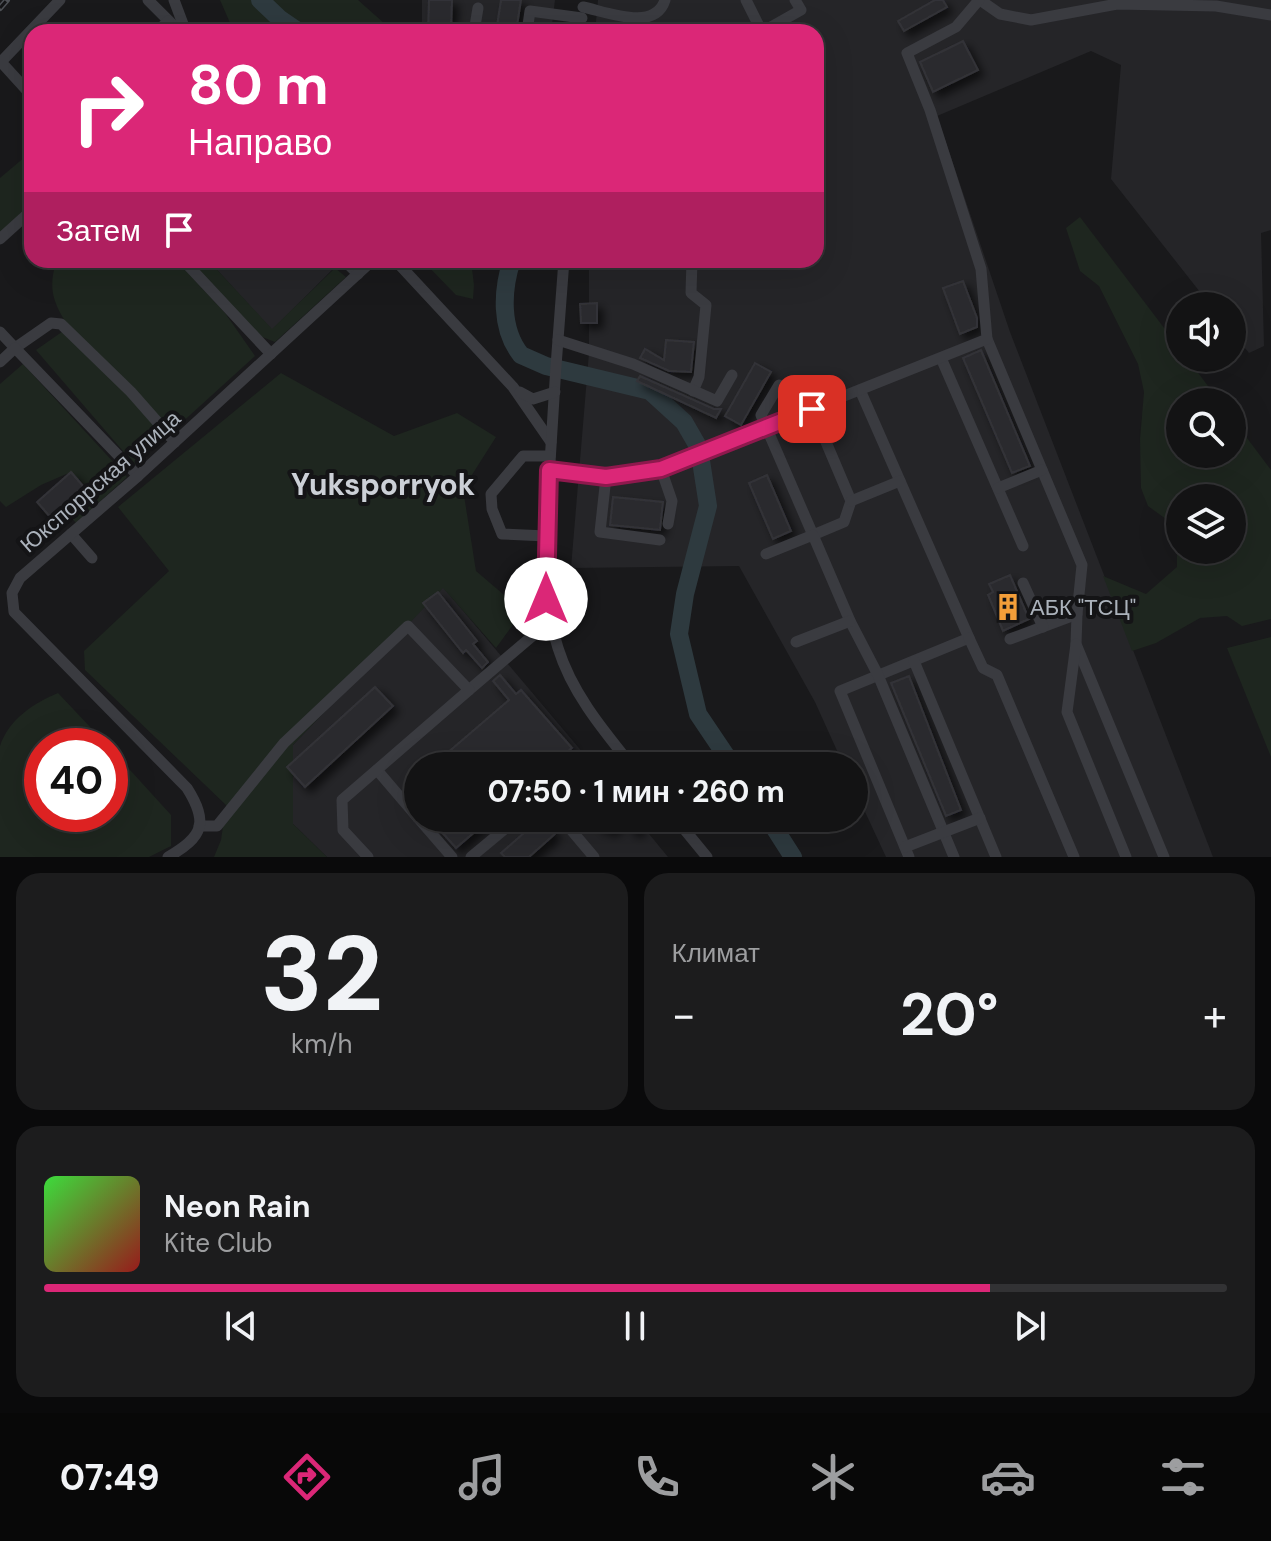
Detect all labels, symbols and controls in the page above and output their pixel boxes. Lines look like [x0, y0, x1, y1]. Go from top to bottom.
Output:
text: 80 m [188, 48, 329, 121]
icon: right [56, 56, 160, 160]
text: Направо [188, 119, 332, 166]
icon: arrive [157, 208, 201, 252]
text: Затем [56, 211, 141, 250]
map controls [1166, 292, 1246, 564]
button: sound [1166, 292, 1246, 372]
pin [778, 375, 846, 443]
icon: arrive [790, 387, 834, 431]
button: search [1166, 388, 1246, 468]
street label: Юкспоррская улица [14, 403, 187, 559]
district label: Yuksporryok [291, 465, 475, 504]
button: layers [1166, 484, 1246, 564]
position arrow [504, 557, 588, 641]
building icon: АБК "ТСЦ" [993, 592, 1023, 622]
place label: АБК "ТСЦ" [1030, 593, 1136, 622]
speed limit sign: 40 [24, 728, 128, 832]
text: 07:50 · 1 мин · 260 m [487, 772, 785, 811]
text: 32 [260, 907, 383, 1042]
text: Климат [672, 936, 760, 970]
text: 20° [900, 975, 998, 1054]
text: − [672, 986, 696, 1044]
text: + [1203, 986, 1227, 1044]
text: km/h [291, 1027, 352, 1061]
text: Neon Rain [164, 1187, 310, 1226]
text: Kite Club [164, 1226, 273, 1260]
icon: previous [219, 1304, 263, 1348]
icon: pause [613, 1304, 657, 1348]
icon: next [1008, 1304, 1052, 1348]
icon: directions [279, 1449, 335, 1505]
icon: music [454, 1449, 510, 1505]
icon: phone [629, 1449, 685, 1505]
icon: climate [805, 1449, 861, 1505]
icon: car [980, 1449, 1036, 1505]
icon: filters [1155, 1449, 1211, 1505]
text: 07:49 [60, 1454, 160, 1501]

